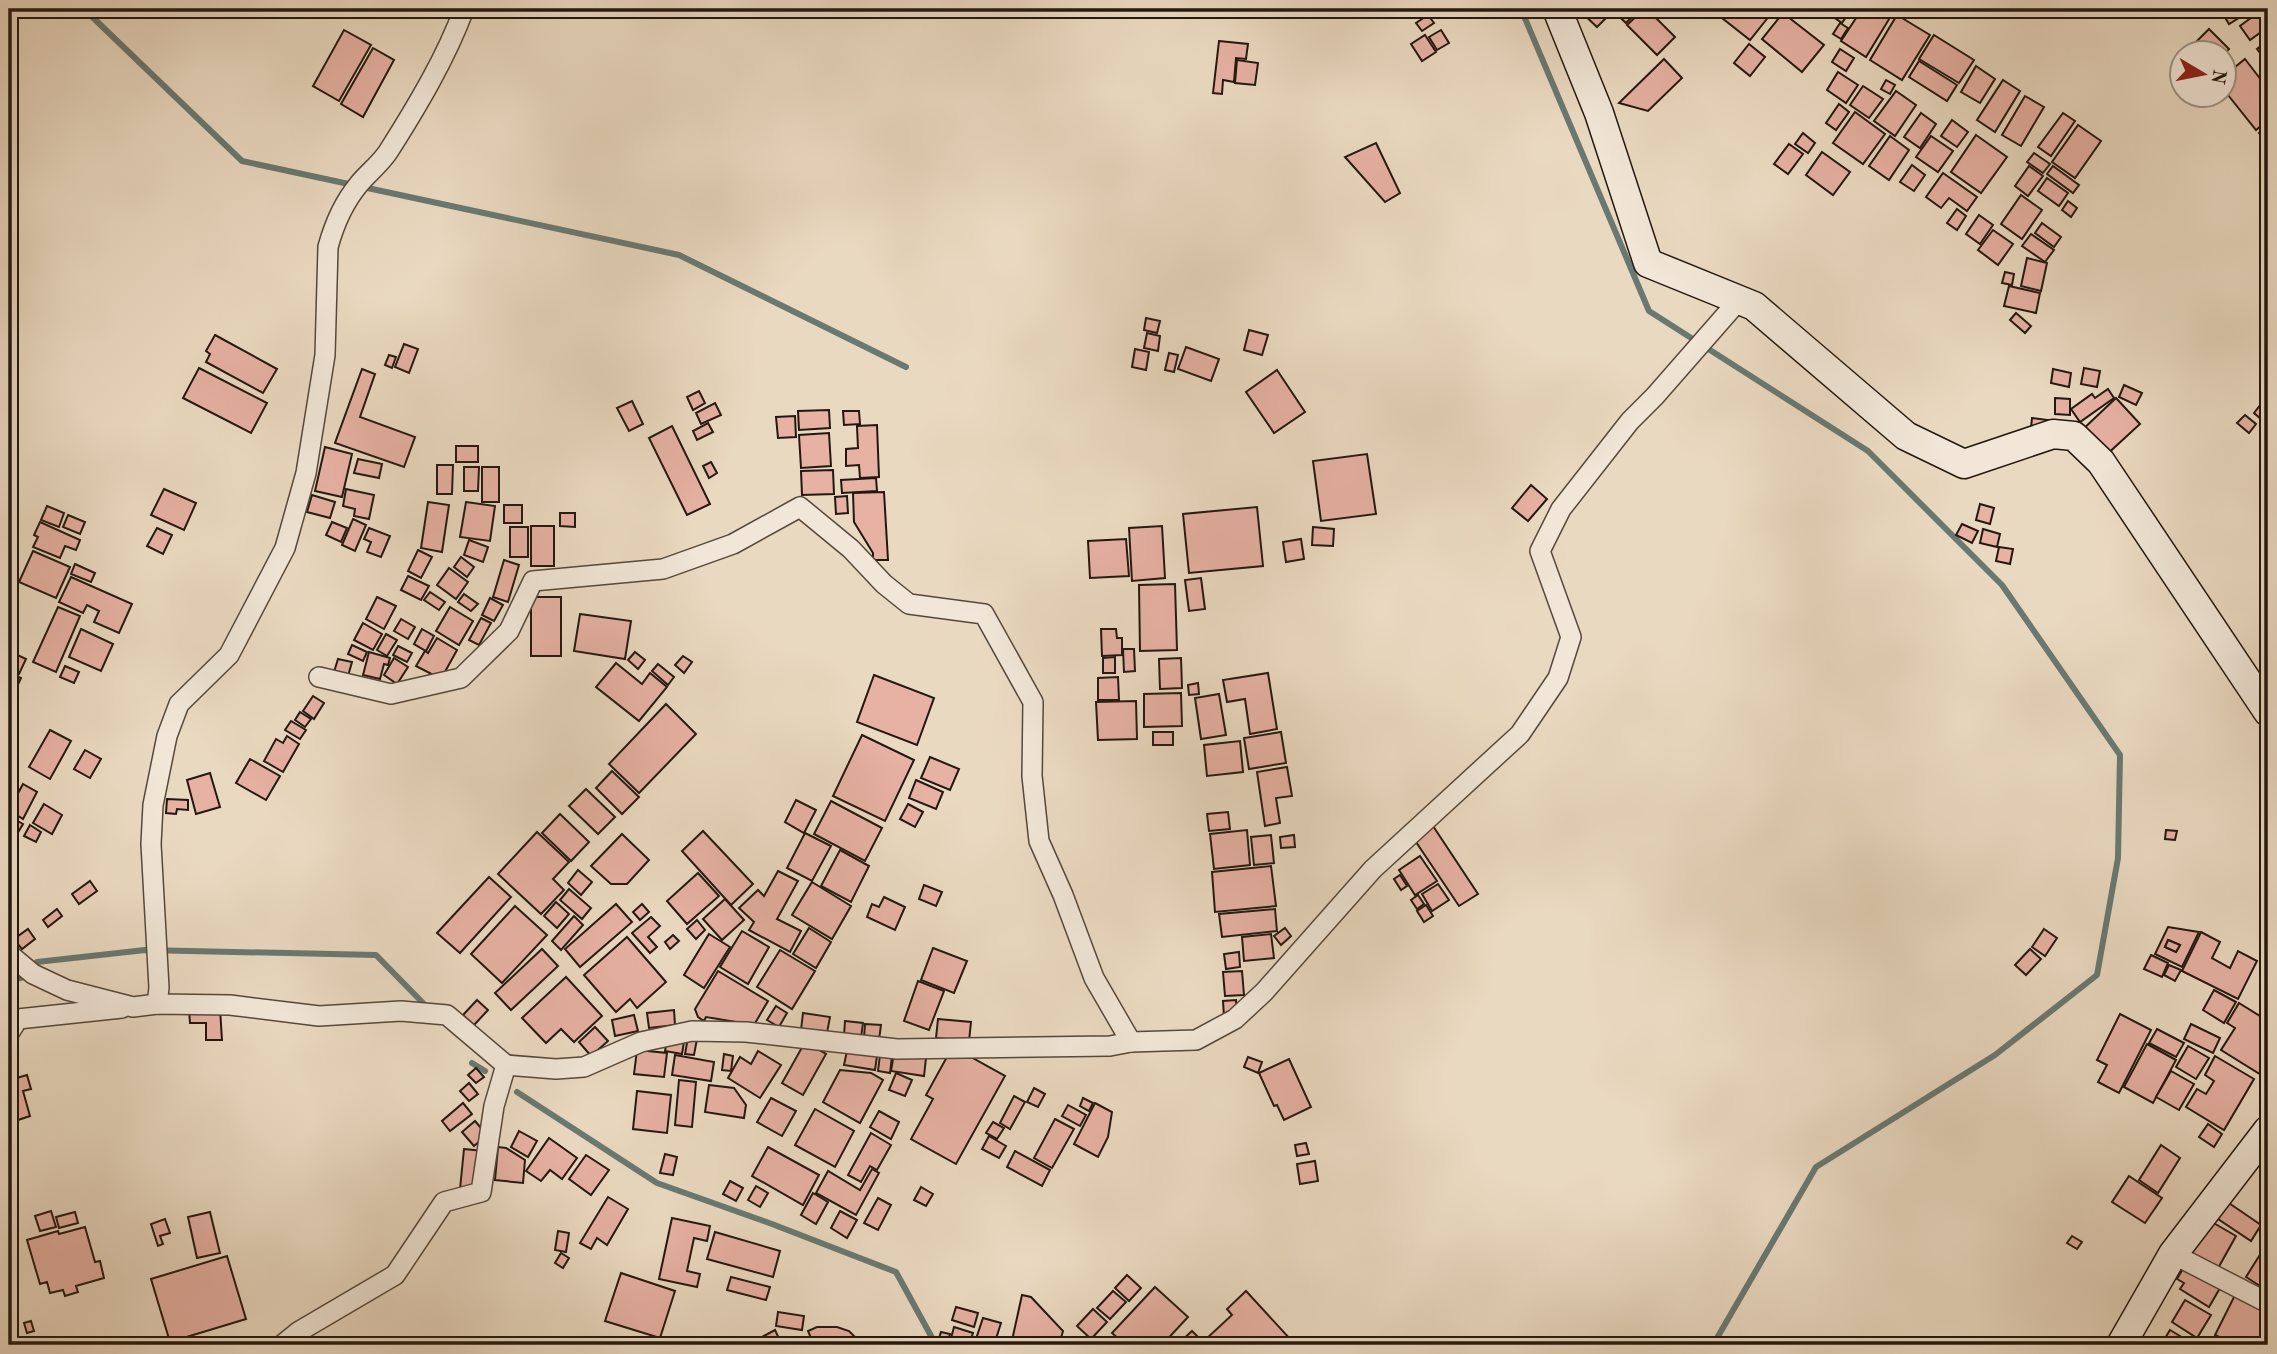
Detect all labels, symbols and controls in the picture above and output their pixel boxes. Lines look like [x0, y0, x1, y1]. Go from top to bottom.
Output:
north arrow [2168, 38, 2238, 108]
text: N [2207, 68, 2228, 86]

